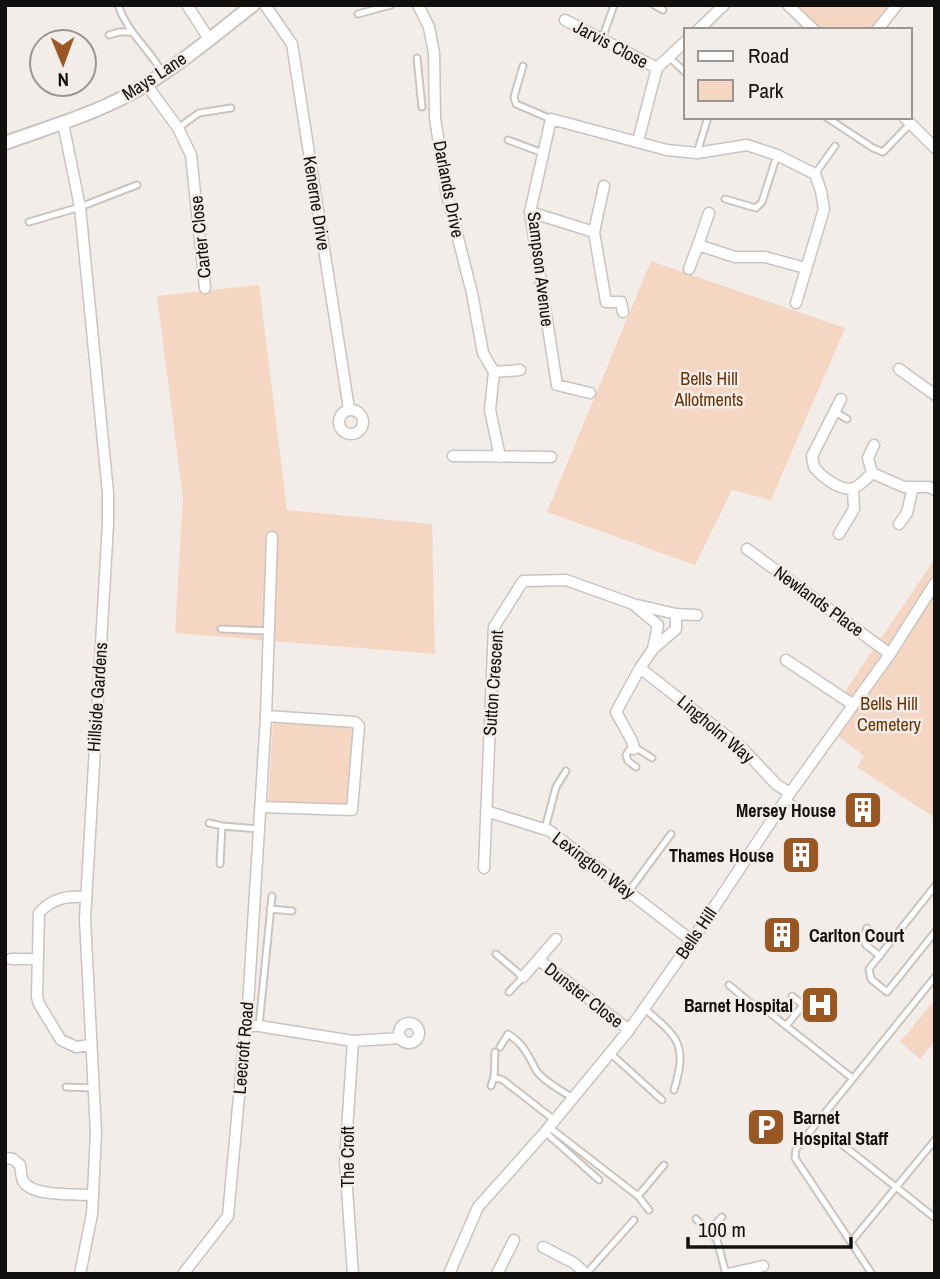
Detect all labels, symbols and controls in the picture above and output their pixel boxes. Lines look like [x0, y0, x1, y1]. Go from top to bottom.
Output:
street label: Jarvis Close [569, 14, 653, 74]
north arrow [28, 28, 98, 98]
legend [684, 28, 912, 119]
text: Road [748, 41, 789, 70]
street label: Mays Lane [117, 46, 191, 106]
text: N [57, 67, 69, 93]
text: Park [748, 76, 784, 105]
street label: Darlands Drive [427, 138, 471, 240]
street label: Kenerne Drive [297, 154, 337, 252]
street label: Carter Close [183, 194, 217, 280]
street label: Sampson Avenue [522, 210, 560, 328]
park label: Bells Hill Allotments [674, 366, 743, 412]
street label: Newlands Place [769, 560, 869, 642]
street label: Sutton Crescent [477, 629, 509, 737]
street label: Hillside Gardens [81, 641, 113, 753]
street label: Lingholm Way [672, 689, 760, 769]
park label: Bells Hill Cemetery [857, 691, 922, 737]
building icon: Mersey House [842, 789, 884, 831]
place label: Mersey House [736, 798, 836, 823]
street label: Lexington Way [547, 826, 641, 905]
building icon: Thames House [780, 834, 822, 876]
place label: Thames House [669, 843, 774, 868]
street label: Bells Hill [670, 902, 722, 964]
building icon: Carlton Court [761, 914, 803, 956]
place label: Carlton Court [809, 923, 904, 948]
street label: Dunster Close [539, 956, 629, 1034]
hospital icon: Barnet Hospital [799, 984, 841, 1026]
place label: Barnet Hospital [684, 993, 793, 1018]
street label: Leecroft Road [227, 1001, 259, 1095]
place label: Barnet Hospital Staff [793, 1105, 888, 1151]
parking icon: Barnet Hospital Staff [745, 1106, 787, 1148]
street label: The Croft [335, 1126, 360, 1188]
scale bar [688, 1206, 851, 1250]
text: 100 m [698, 1215, 746, 1244]

